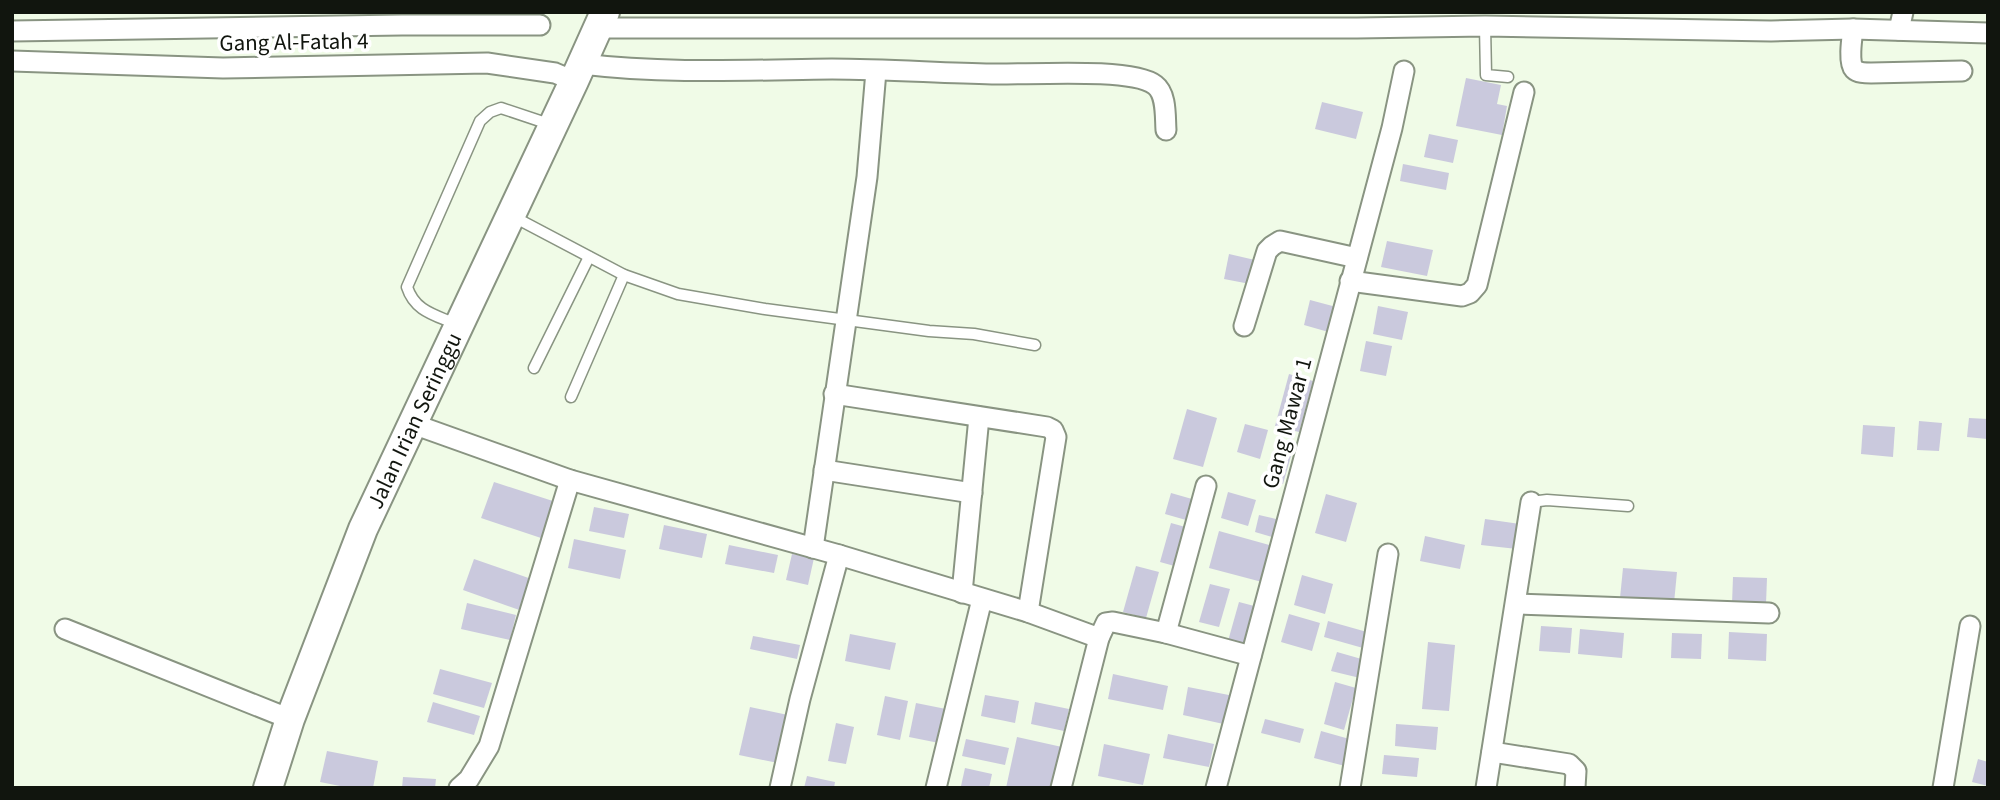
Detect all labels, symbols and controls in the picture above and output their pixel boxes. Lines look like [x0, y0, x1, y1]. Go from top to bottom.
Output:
street label: Gang Al-Fatah 4 [219, 24, 369, 60]
street label: Jalan Irian Seringgu [358, 327, 470, 514]
street label: Gang Mawar 1 [1254, 354, 1320, 492]

